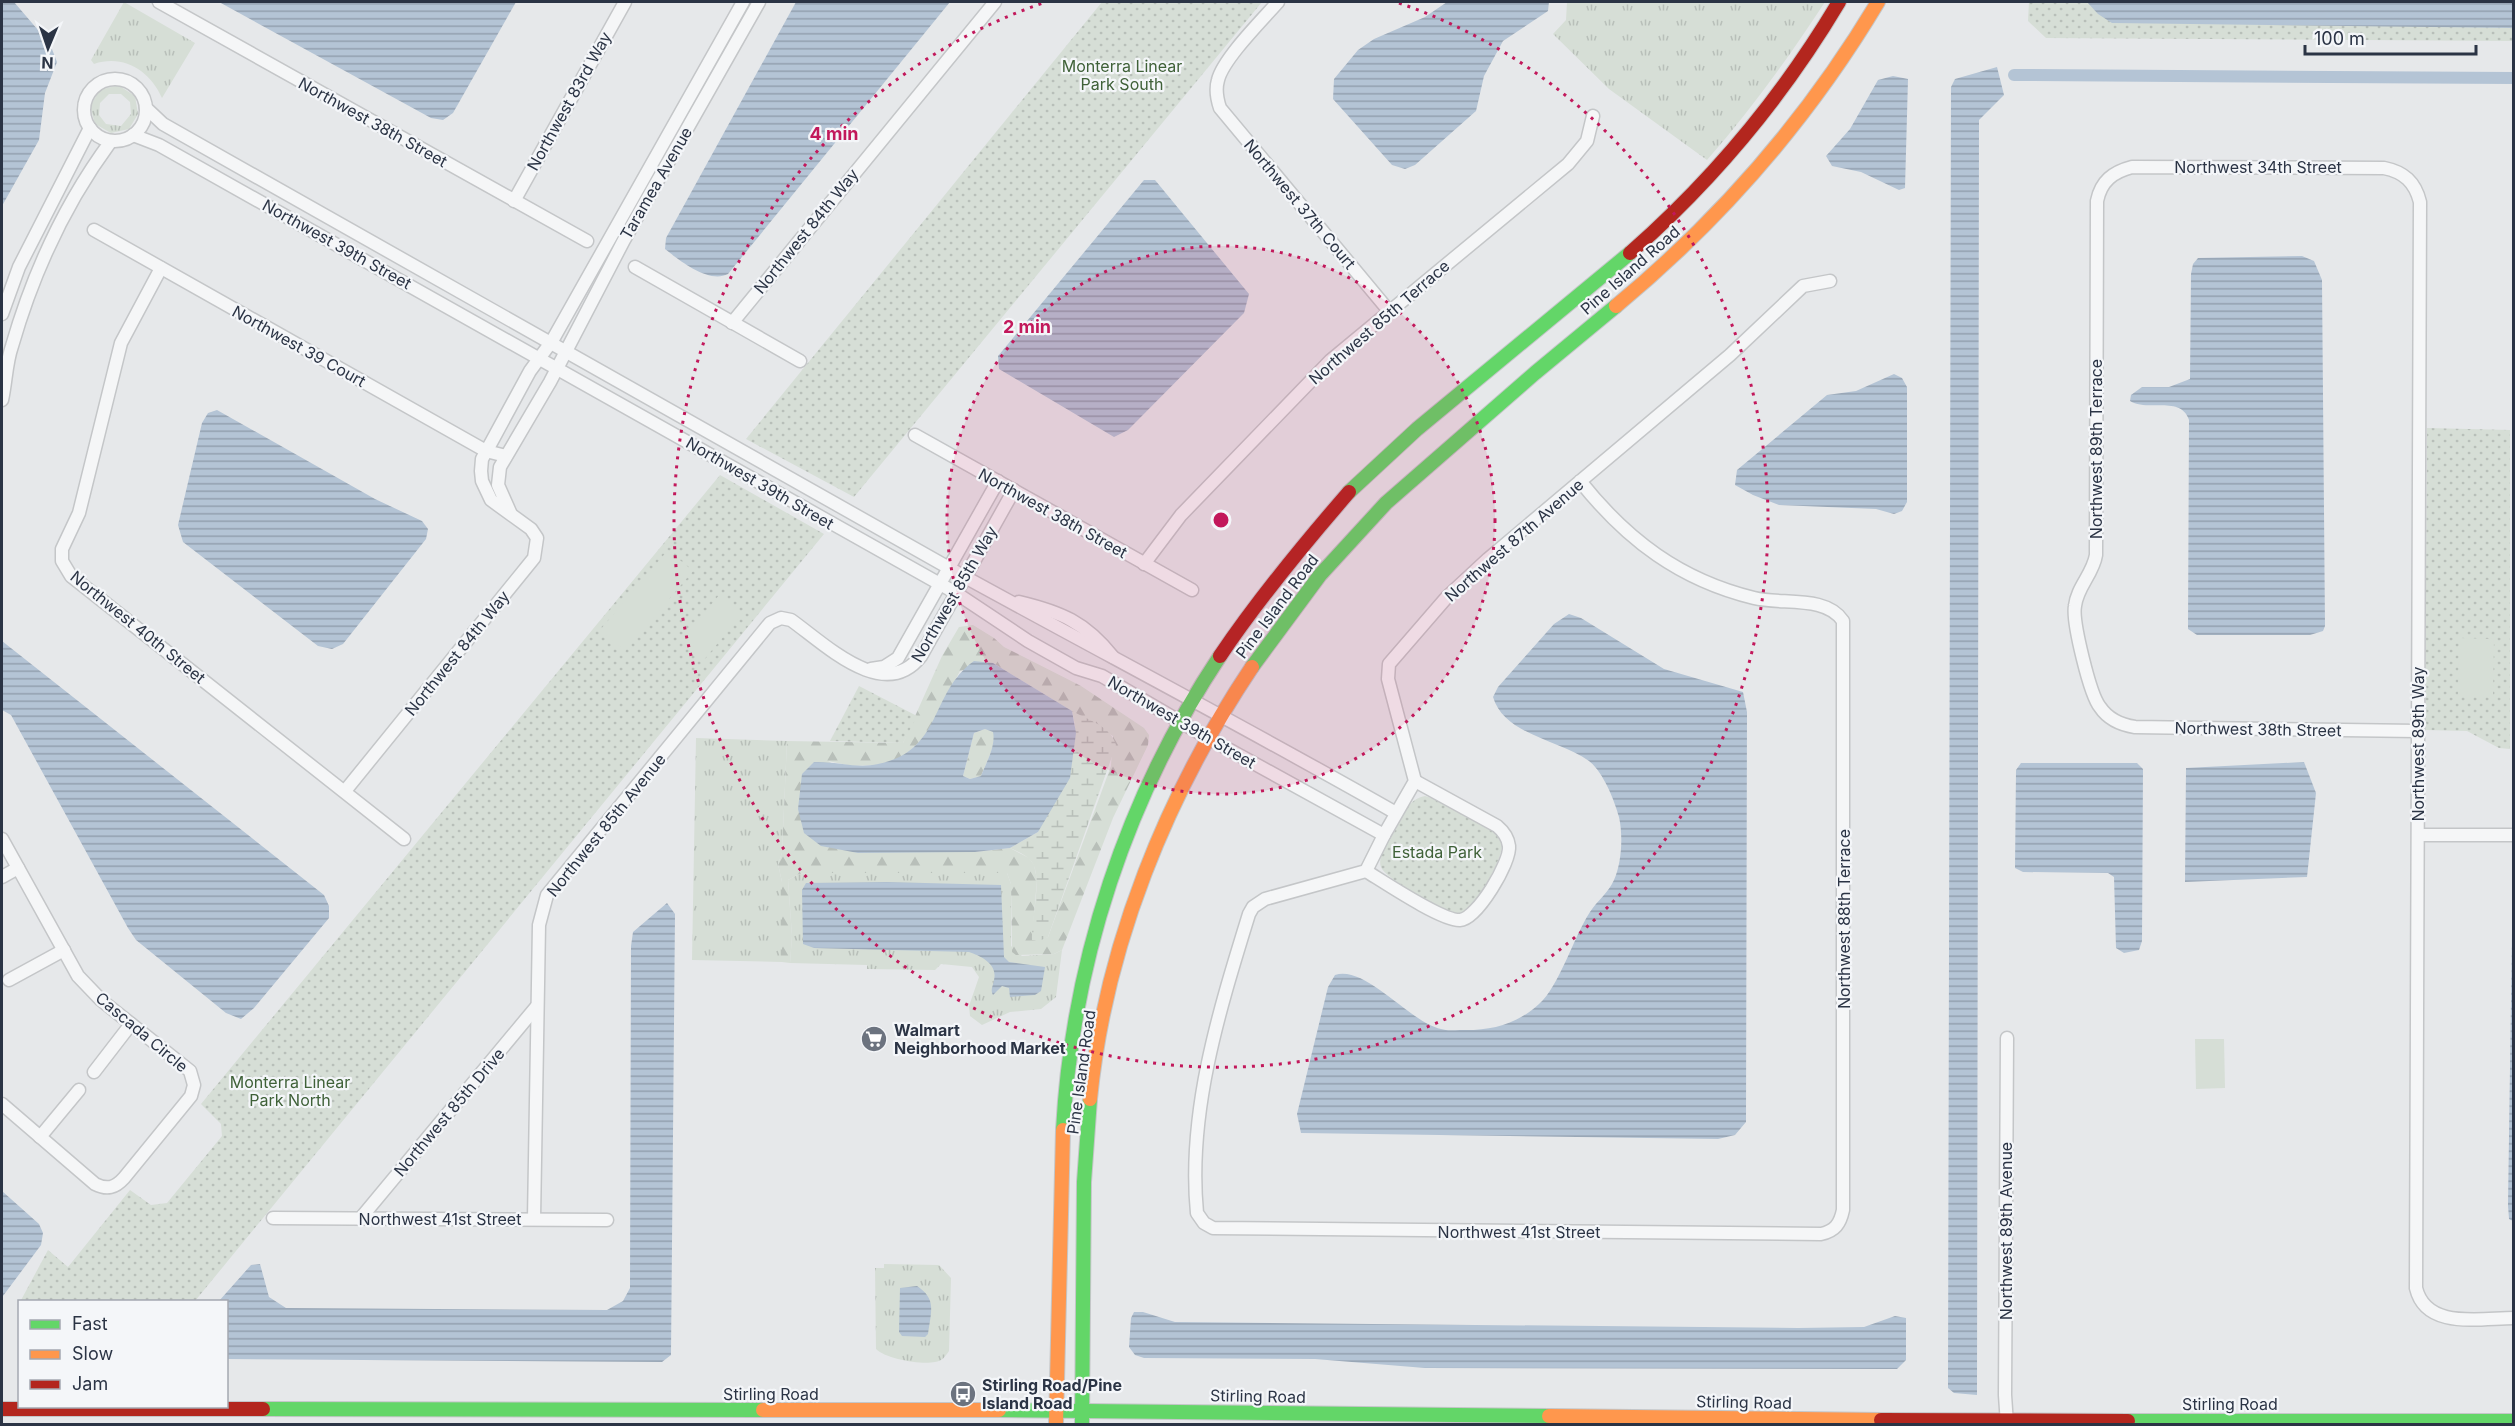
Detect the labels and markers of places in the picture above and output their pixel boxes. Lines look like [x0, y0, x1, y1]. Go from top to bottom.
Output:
centre of rings [1211, 510, 1231, 530]
place label: Walmart Neighborhood Market [894, 1020, 1066, 1058]
supermarket icon: Walmart Neighborhood Market [859, 1024, 889, 1054]
place label: Stirling Road/Pine Island Road [982, 1375, 1122, 1413]
bus stop icon: Stirling Road/Pine Island Road [948, 1379, 978, 1409]

